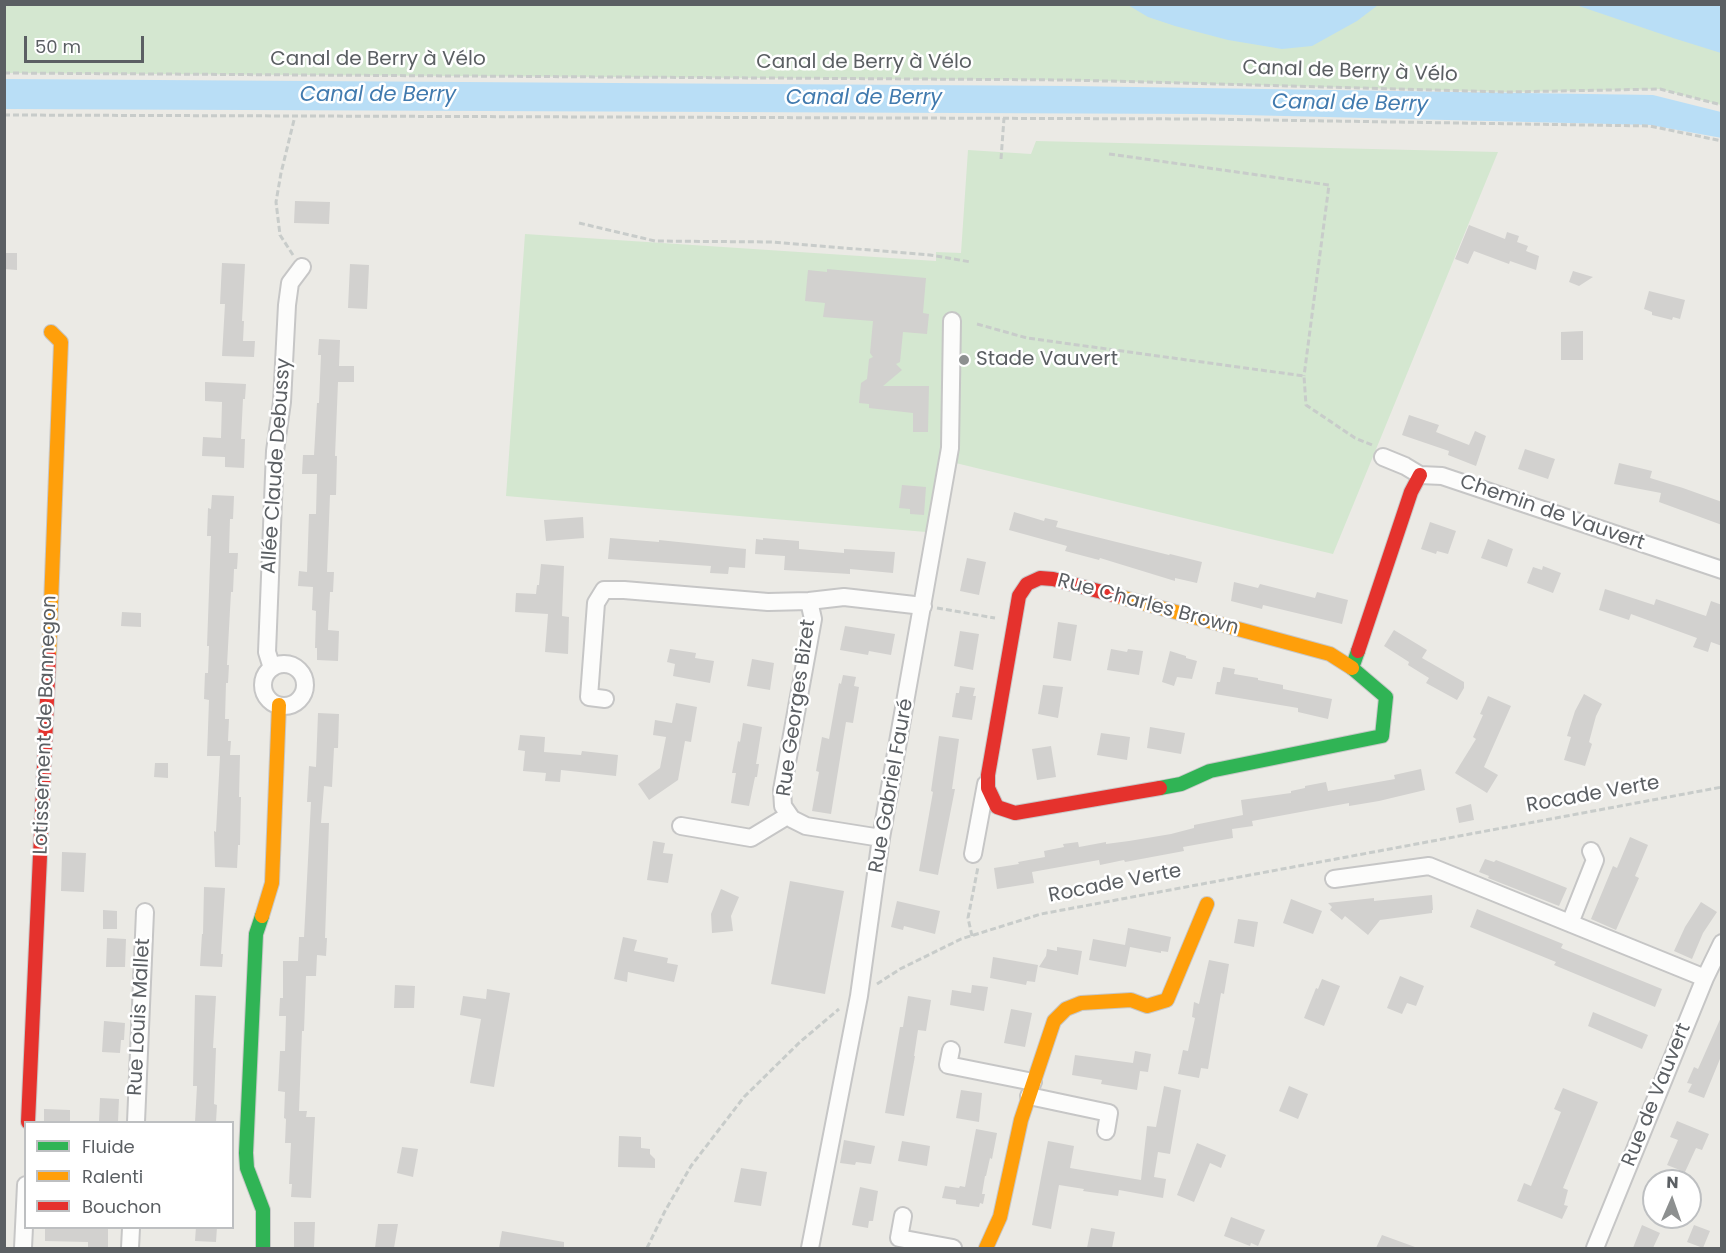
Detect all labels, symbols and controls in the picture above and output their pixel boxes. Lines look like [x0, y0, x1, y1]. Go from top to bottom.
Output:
scale bar [27, 24, 147, 62]
text: 50 m [35, 34, 81, 59]
street label: Canal de Berry à Vélo [270, 48, 486, 72]
street label: Canal de Berry à Vélo [756, 51, 972, 75]
street label: Canal de Berry à Vélo [1242, 56, 1458, 88]
water label: Canal de Berry [300, 83, 456, 109]
water label: Canal de Berry [786, 86, 942, 112]
water label: Canal de Berry [1272, 90, 1428, 118]
place label: Stade Vauvert [976, 348, 1118, 372]
marker: Stade Vauvert [957, 353, 971, 367]
street label: Allée Claude Debussy [257, 357, 297, 575]
street label: Chemin de Vauvert [1456, 470, 1648, 556]
street label: Rue Charles Brown [1055, 569, 1241, 641]
street label: Lotissement de Bannegon [29, 595, 63, 855]
street label: Rue Georges Bizet [773, 618, 821, 798]
street label: Rue Gabriel Fauré [865, 697, 919, 875]
street label: Rocade Verte [1524, 771, 1662, 819]
street label: Rocade Verte [1046, 859, 1184, 909]
street label: Rue Louis Mallet [124, 938, 156, 1096]
street label: Rue de Vauvert [1617, 1020, 1697, 1170]
legend [24, 1121, 234, 1229]
text: Fluide [82, 1134, 135, 1159]
text: Ralenti [82, 1164, 143, 1189]
north arrow [1642, 1169, 1702, 1229]
text: N [1666, 1171, 1679, 1194]
text: Bouchon [82, 1194, 162, 1219]

